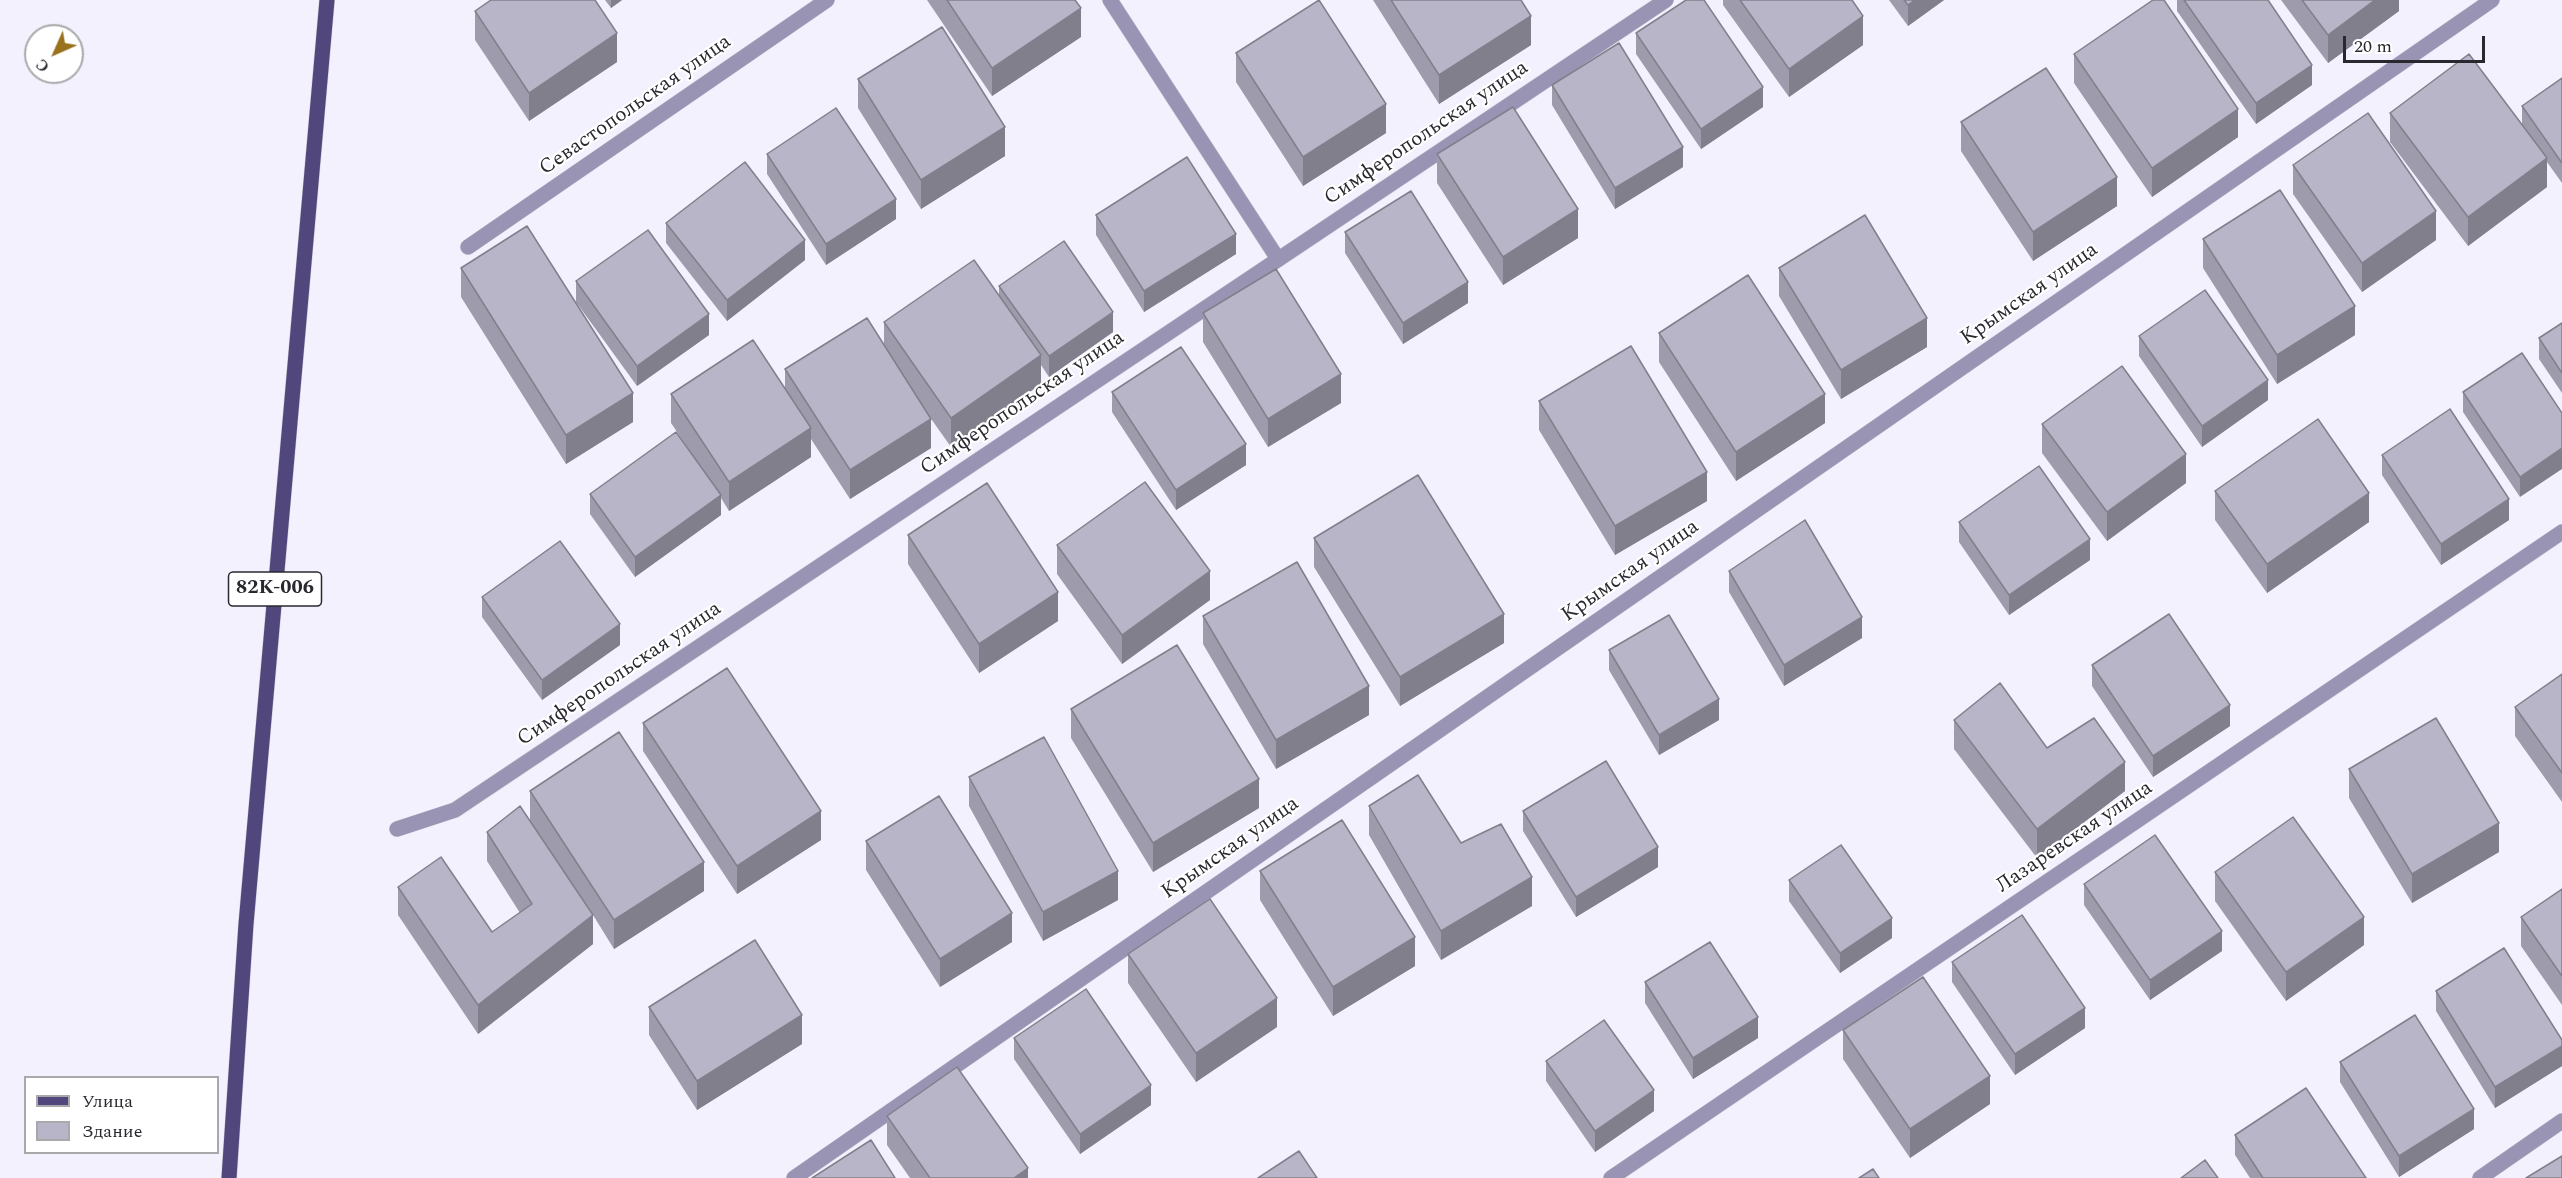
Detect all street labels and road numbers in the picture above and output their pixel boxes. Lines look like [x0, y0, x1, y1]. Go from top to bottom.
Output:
street label: Севастопольская улица [535, 30, 737, 182]
street label: Симферопольская улица [1320, 56, 1534, 212]
street label: Крымская улица [1956, 238, 2104, 352]
street label: Симферопольская улица [916, 326, 1130, 482]
street label: Крымская улица [1557, 515, 1705, 629]
road number: 82К-006 [228, 572, 322, 606]
street label: Симферопольская улица [513, 597, 727, 753]
street label: Лазаревская улица [1992, 776, 2158, 900]
street label: Крымская улица [1157, 792, 1305, 906]

